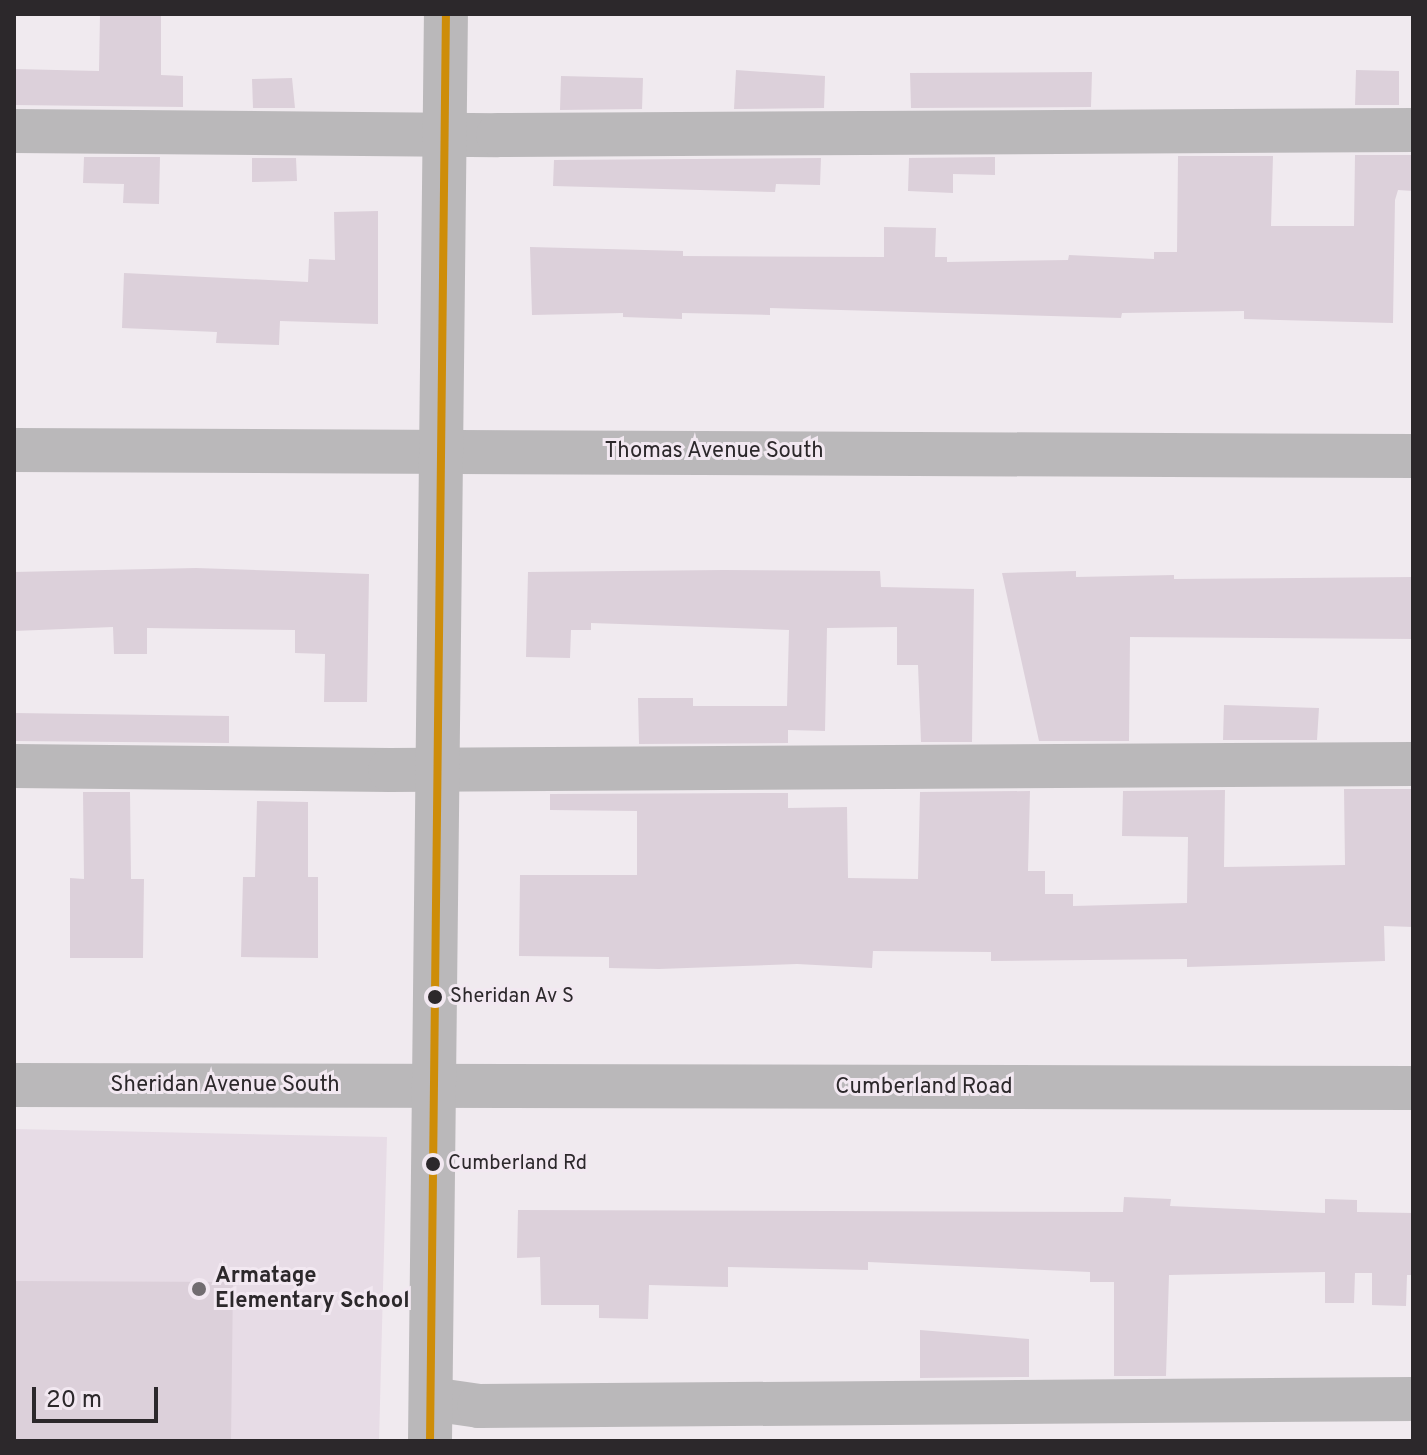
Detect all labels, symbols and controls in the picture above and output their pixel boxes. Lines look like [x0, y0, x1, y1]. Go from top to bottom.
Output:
street label: Thomas Avenue South [604, 439, 824, 465]
place label: Sheridan Av S [450, 985, 575, 1009]
marker: Sheridan Av S [427, 989, 443, 1005]
street label: Sheridan Avenue South [110, 1073, 340, 1099]
street label: Cumberland Road [835, 1075, 1013, 1101]
place label: Cumberland Rd [448, 1152, 587, 1176]
marker: Cumberland Rd [425, 1156, 441, 1172]
place label: Armatage Elementary School [215, 1263, 410, 1314]
marker: Armatage Elementary School [190, 1280, 208, 1298]
scale bar [36, 1371, 162, 1421]
text: 20 m [46, 1386, 102, 1416]

